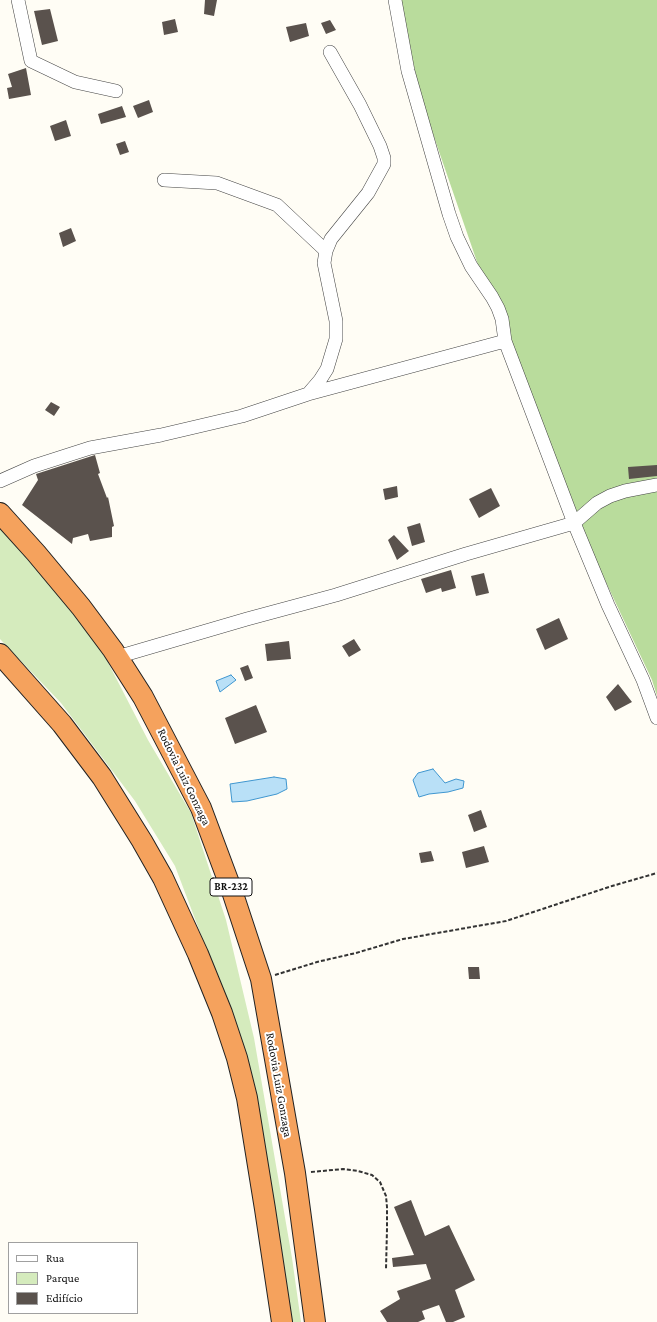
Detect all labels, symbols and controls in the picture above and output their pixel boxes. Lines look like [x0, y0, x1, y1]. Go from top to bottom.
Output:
street label: Rodovia Luiz Gonzaga [154, 726, 214, 828]
road number: BR-232 [210, 878, 252, 896]
street label: Rodovia Luiz Gonzaga [263, 1032, 295, 1138]
legend [8, 1242, 138, 1314]
text: Rua [46, 1251, 64, 1265]
text: Parque [46, 1271, 79, 1285]
text: Edifício [46, 1291, 83, 1305]

